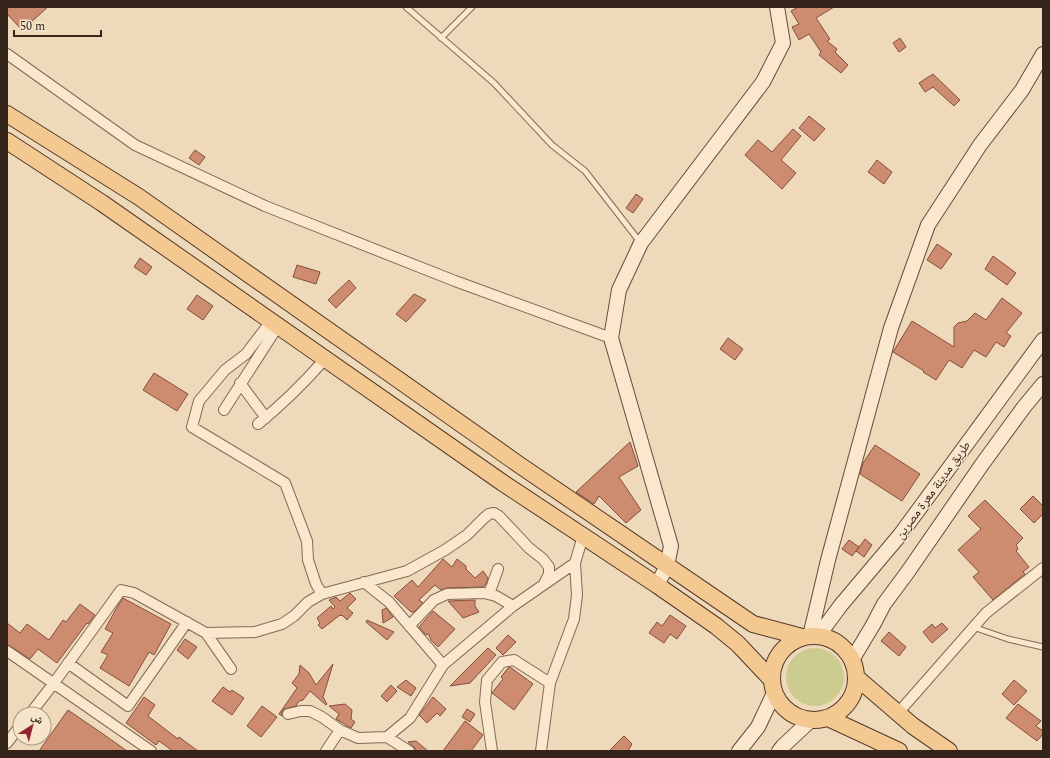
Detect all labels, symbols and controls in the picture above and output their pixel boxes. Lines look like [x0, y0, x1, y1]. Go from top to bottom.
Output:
scale bar [14, 12, 101, 38]
text: 50 m [20, 17, 45, 36]
street label: طريق مدينة معرة مصرين [890, 436, 976, 544]
north arrow [12, 706, 52, 746]
text: ش [28, 708, 48, 729]

